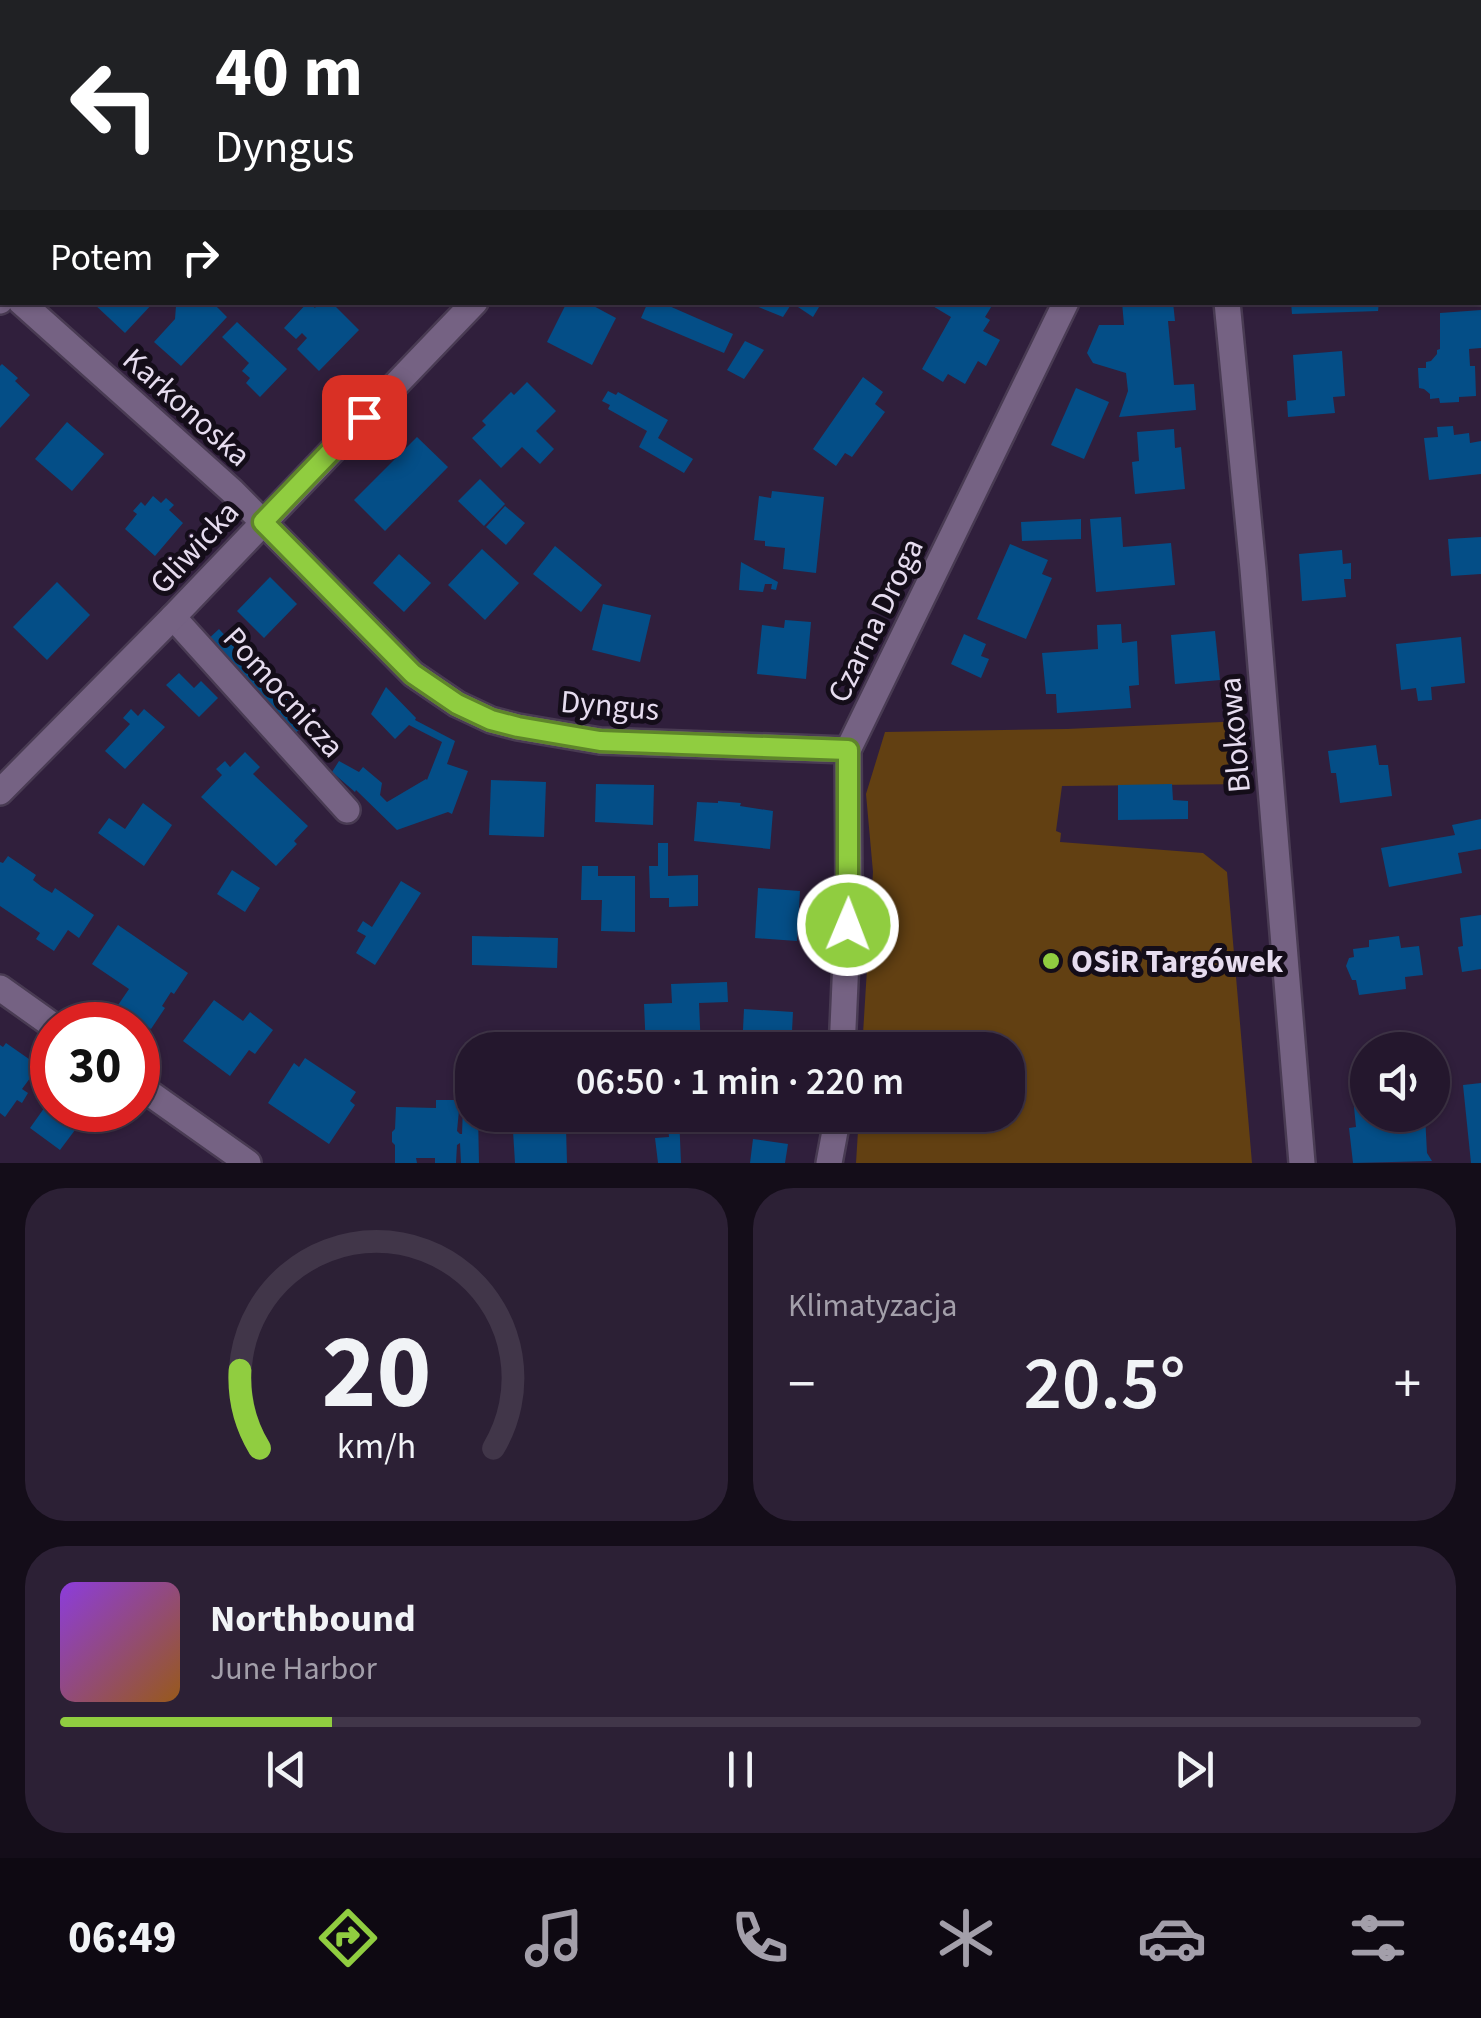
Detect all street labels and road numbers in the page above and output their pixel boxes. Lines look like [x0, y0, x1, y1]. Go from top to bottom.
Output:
street label: Karkonoska [112, 338, 261, 478]
street label: Gliwicka [139, 491, 250, 605]
street label: Czarna Droga [816, 530, 936, 710]
street label: Pomocnicza [212, 617, 355, 768]
street label: Blokowa [1207, 675, 1263, 795]
street label: Dyngus [559, 679, 661, 733]

